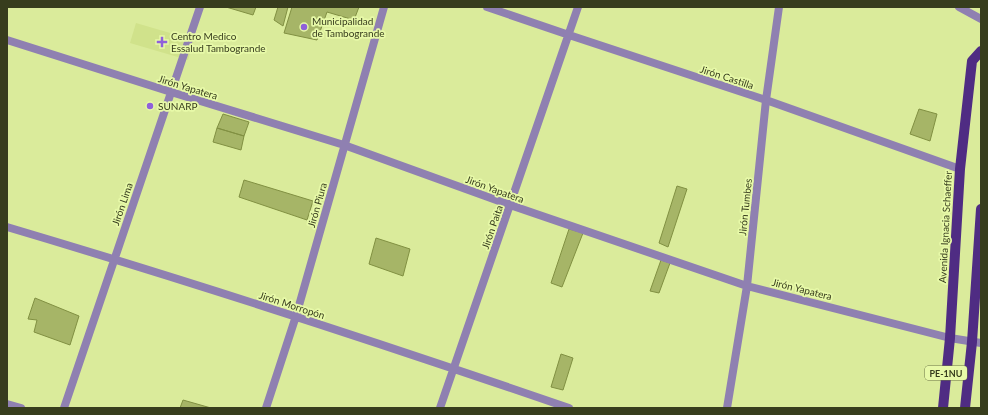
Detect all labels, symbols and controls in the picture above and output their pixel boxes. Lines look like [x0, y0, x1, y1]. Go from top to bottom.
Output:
place label: Municipalidad de Tambogrande [312, 15, 385, 39]
marker: Municipalidad de Tambogrande [299, 22, 309, 32]
place label: Centro Medico Essalud Tambogrande [171, 30, 266, 54]
marker: Centro Medico Essalud Tambogrande [156, 36, 168, 48]
street label: Jirón Castilla [699, 63, 755, 91]
street label: Jirón Yapatera [157, 72, 219, 102]
place label: SUNARP [158, 100, 197, 112]
marker: SUNARP [145, 101, 155, 111]
street label: Avenida Ignacia Schaeffer [936, 170, 954, 283]
street label: Jirón Yapatera [464, 173, 526, 205]
street label: Jirón Tumbes [736, 178, 754, 236]
street label: Jirón Lima [109, 181, 135, 227]
street label: Jirón Piura [305, 181, 329, 229]
street label: Jirón Paita [479, 203, 505, 250]
street label: Jirón Yapatera [771, 276, 833, 302]
street label: Jirón Morropón [258, 289, 326, 321]
road number: PE-1NU [925, 366, 967, 380]

